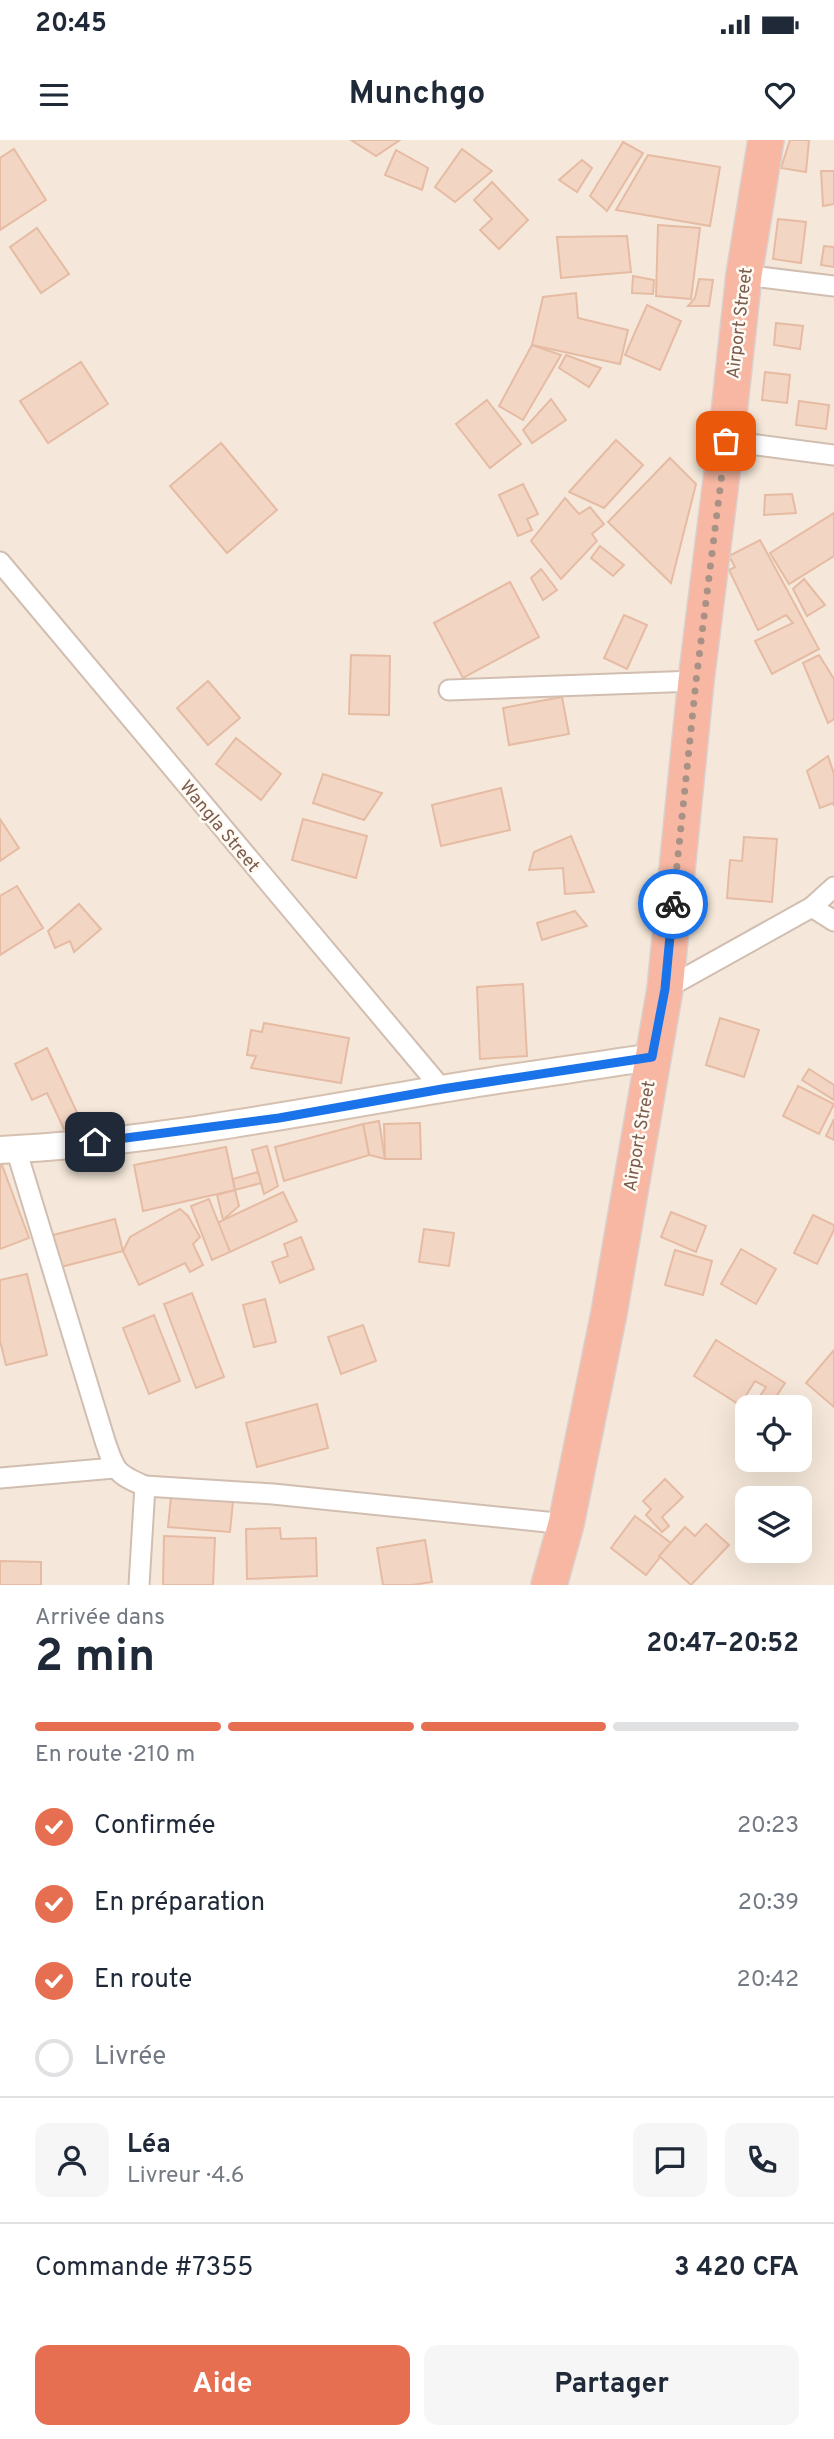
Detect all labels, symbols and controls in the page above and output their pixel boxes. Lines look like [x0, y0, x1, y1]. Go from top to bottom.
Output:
text: 20:45 [35, 8, 107, 41]
text: Munchgo [349, 75, 485, 115]
icon: menu [35, 76, 73, 114]
icon: heart [761, 76, 799, 114]
street label: Airport Street [722, 266, 759, 380]
pin [696, 411, 756, 471]
icon: bag [707, 422, 745, 460]
street label: Wangla Street [174, 776, 264, 878]
courier [638, 869, 708, 939]
icon: bike [654, 885, 692, 923]
street label: Airport Street [619, 1079, 662, 1193]
pin [65, 1112, 125, 1172]
icon: home [76, 1123, 114, 1161]
map controls [735, 1395, 812, 1563]
button: locate [735, 1395, 812, 1472]
button: layers [735, 1486, 812, 1563]
text: Arrivée dans [35, 1604, 165, 1633]
text: 20:47–20:52 [646, 1628, 799, 1661]
text: 2 min [35, 1629, 155, 1688]
text: En route · 210 m [35, 1741, 195, 1770]
icon: check [35, 1808, 73, 1846]
text: Confirmée [94, 1810, 216, 1843]
text: 20:23 [737, 1812, 799, 1841]
icon: check [35, 1885, 73, 1923]
text: En préparation [94, 1887, 265, 1920]
text: 20:39 [738, 1889, 799, 1918]
icon: check [35, 1962, 73, 2000]
text: En route [94, 1964, 192, 1997]
text: 20:42 [737, 1966, 799, 1995]
text: Livrée [94, 2041, 166, 2074]
button: person [35, 2123, 109, 2197]
button: chat [633, 2123, 707, 2197]
button: phone [725, 2123, 799, 2197]
text: Léa [127, 2129, 171, 2162]
text: Livreur · 4.6 [127, 2162, 244, 2191]
text: Commande #7355 [35, 2252, 253, 2285]
text: 3 420 CFA [674, 2252, 799, 2285]
button: Aide [35, 2345, 410, 2425]
button: Partager [424, 2345, 799, 2425]

